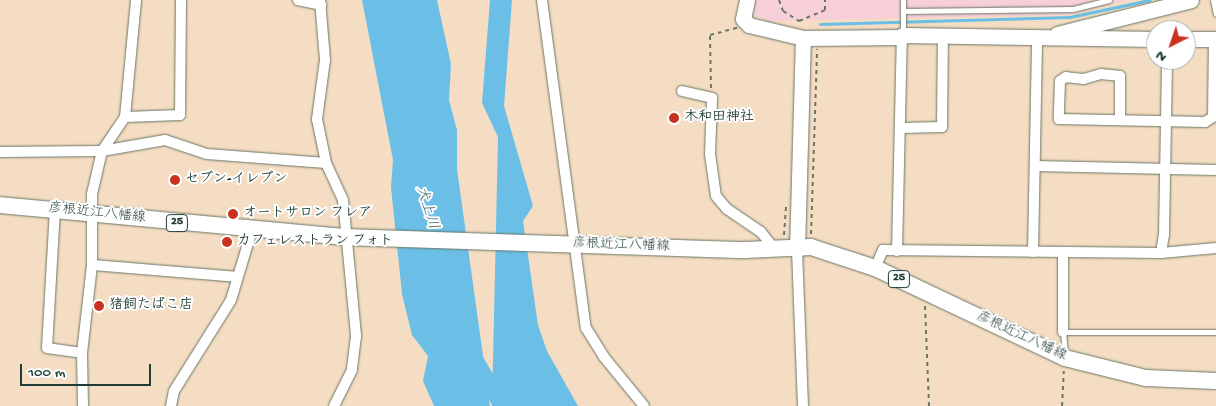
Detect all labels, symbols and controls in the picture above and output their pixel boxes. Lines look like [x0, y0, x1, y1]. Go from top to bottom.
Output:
north arrow [1146, 20, 1196, 70]
text: N [1152, 47, 1171, 65]
place label: 木和田神社 [684, 110, 754, 126]
marker: 木和田神社 [668, 112, 680, 124]
place label: セブン-イレブン [185, 172, 287, 188]
marker: セブン-イレブン [169, 174, 181, 186]
water label: 犬上川 [411, 184, 441, 232]
street label: 彦根近江八幡線 [47, 201, 147, 227]
place label: オートサロン フレア [243, 206, 372, 222]
marker: オートサロン フレア [227, 208, 239, 220]
road number: 25 [166, 214, 188, 232]
place label: カフェレストラン フォト [237, 234, 394, 250]
marker: カフェレストラン フォト [221, 236, 233, 248]
street label: 彦根近江八幡線 [572, 236, 670, 256]
road number: 25 [888, 270, 910, 288]
place label: 猪飼たばこ店 [109, 298, 193, 314]
marker: 猪飼たばこ店 [93, 300, 105, 312]
street label: 彦根近江八幡線 [973, 309, 1069, 365]
scale bar [22, 354, 154, 386]
text: 100 m [28, 364, 65, 382]

